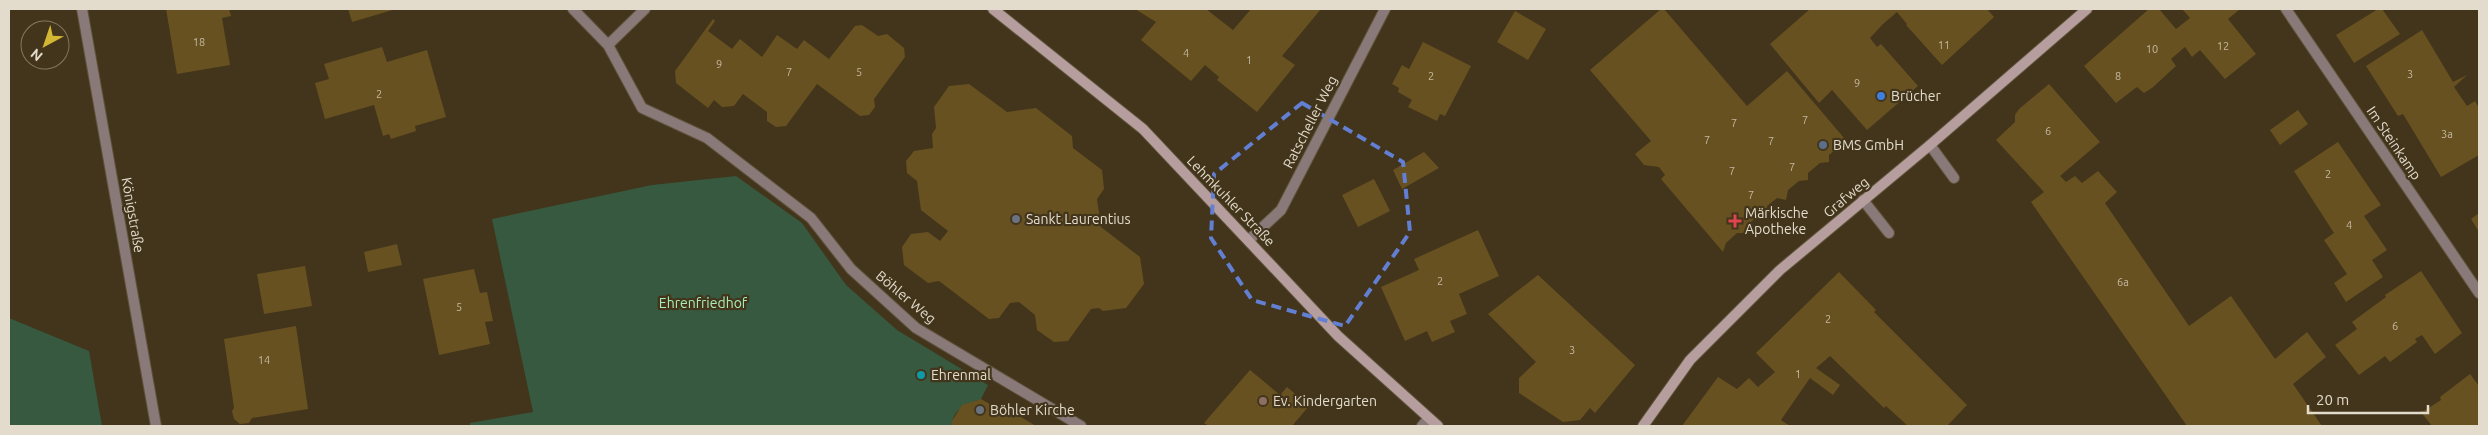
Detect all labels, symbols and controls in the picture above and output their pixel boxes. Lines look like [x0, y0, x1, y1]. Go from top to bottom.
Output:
north arrow [20, 20, 70, 70]
house number: 18 [193, 36, 205, 48]
house number: 11 [1938, 39, 1950, 51]
house number: 12 [2217, 40, 2229, 52]
house number: 10 [2146, 43, 2158, 55]
text: N [27, 45, 46, 64]
house number: 4 [1183, 47, 1189, 59]
house number: 1 [1246, 54, 1252, 66]
house number: 9 [716, 58, 722, 70]
house number: 7 [786, 66, 792, 78]
house number: 5 [856, 66, 862, 78]
house number: 3 [2407, 68, 2413, 80]
house number: 2 [1428, 70, 1434, 82]
house number: 8 [2115, 70, 2121, 82]
street label: Ratscheller Weg [1280, 73, 1340, 171]
house number: 9 [1854, 77, 1860, 89]
house number: 2 [376, 88, 382, 100]
place label: Brücher [1891, 88, 1941, 104]
marker: Brücher [1875, 90, 1887, 102]
street label: Im Steinkamp [2364, 103, 2424, 183]
house number: 7 [1802, 114, 1808, 126]
house number: 7 [1731, 117, 1737, 129]
house number: 6 [2045, 125, 2051, 137]
house number: 3a [2441, 128, 2453, 140]
house number: 7 [1704, 134, 1710, 146]
house number: 7 [1768, 135, 1774, 147]
place label: BMS GmbH [1833, 137, 1904, 153]
marker: BMS GmbH [1817, 139, 1829, 151]
street label: Lehmkuhler Straße [1184, 153, 1278, 249]
house number: 7 [1789, 161, 1795, 173]
house number: 7 [1729, 165, 1735, 177]
house number: 2 [2325, 168, 2331, 180]
street label: Grafweg [1820, 174, 1872, 220]
street label: Königstraße [119, 176, 147, 254]
house number: 7 [1748, 189, 1754, 201]
place label: Märkische Apotheke [1745, 205, 1808, 237]
place label: Sankt Laurentius [1026, 211, 1131, 227]
marker: Sankt Laurentius [1010, 213, 1022, 225]
marker: Märkische Apotheke [1729, 215, 1741, 227]
house number: 4 [2346, 219, 2352, 231]
street label: Böhler Weg [873, 267, 939, 327]
house number: 2 [1437, 275, 1443, 287]
house number: 6a [2117, 276, 2129, 288]
park label: Ehrenfriedhof [659, 295, 748, 311]
house number: 5 [456, 301, 462, 313]
house number: 2 [1825, 313, 1831, 325]
house number: 6 [2392, 320, 2398, 332]
house number: 3 [1569, 344, 1575, 356]
house number: 14 [258, 354, 270, 366]
place label: Ehrenmal [931, 367, 991, 383]
house number: 1 [1795, 368, 1801, 380]
marker: Ehrenmal [915, 369, 927, 381]
scale bar [2308, 382, 2428, 414]
text: 20 m [2316, 391, 2349, 408]
place label: Ev. Kindergarten [1273, 393, 1377, 409]
marker: Ev. Kindergarten [1257, 395, 1269, 407]
place label: Böhler Kirche [990, 402, 1075, 418]
marker: Böhler Kirche [974, 404, 986, 416]

